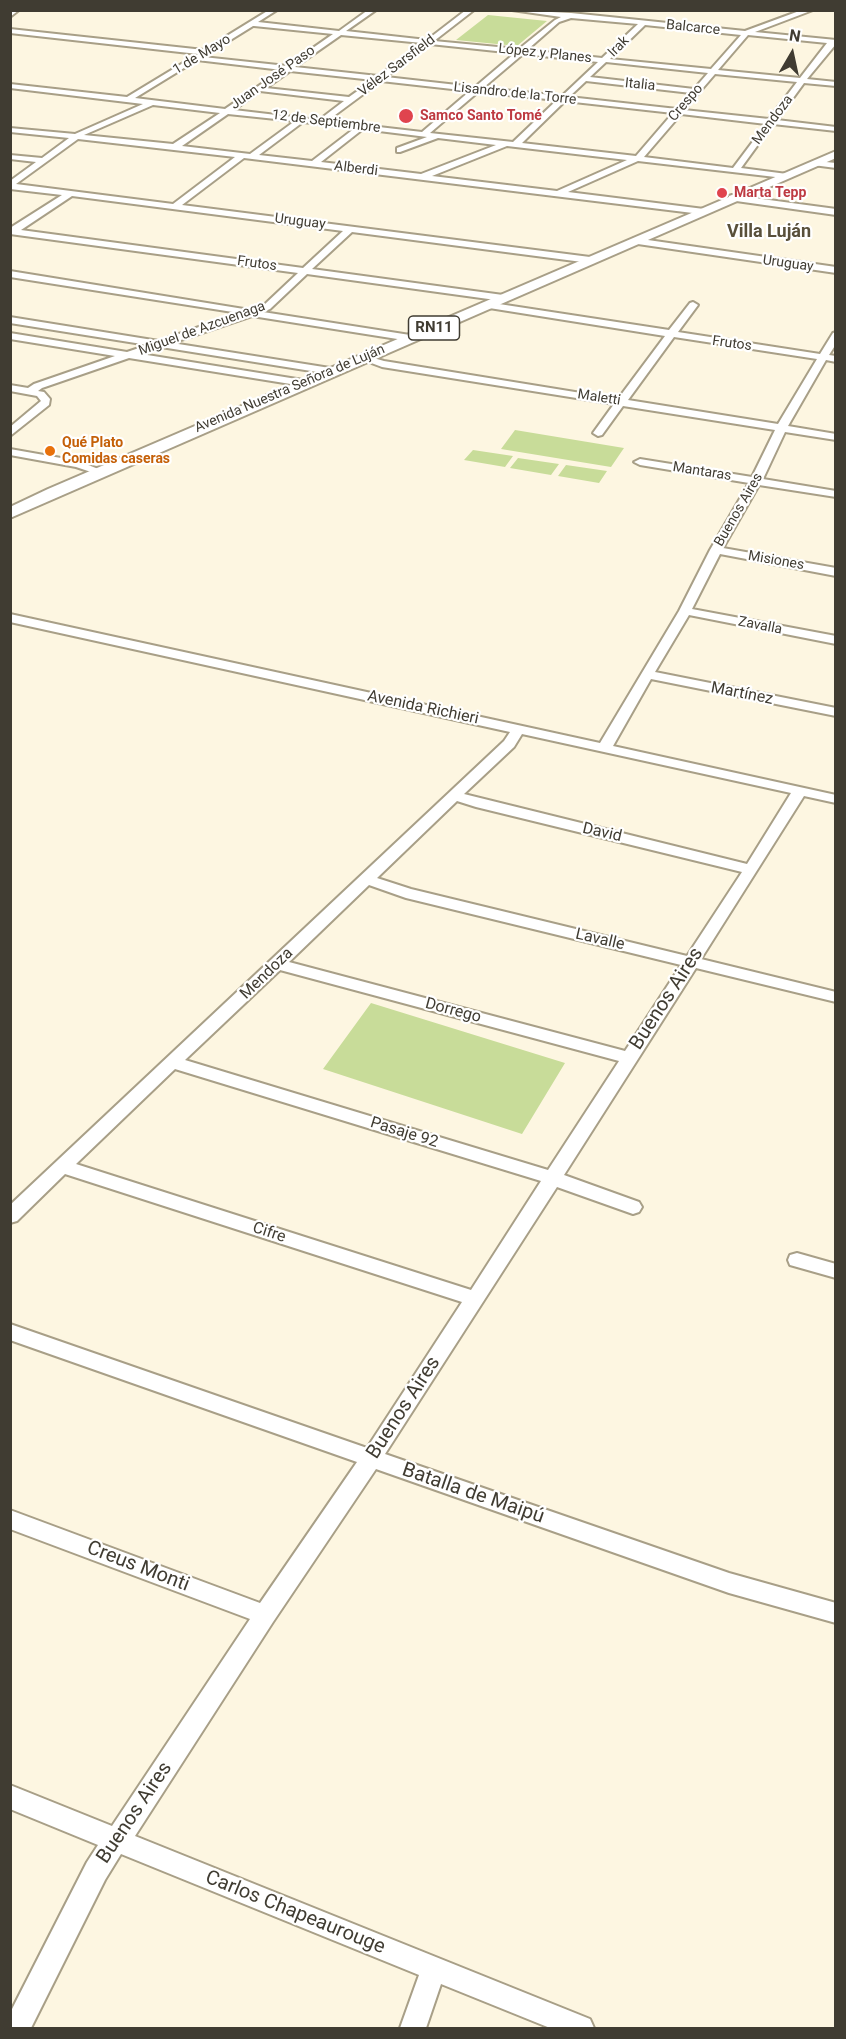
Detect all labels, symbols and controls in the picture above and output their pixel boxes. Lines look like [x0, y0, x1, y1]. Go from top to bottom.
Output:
street label: Balcarce [665, 17, 721, 39]
north arrow [762, 24, 822, 84]
text: N [788, 25, 802, 46]
street label: 1 de Mayo [170, 31, 234, 79]
street label: Vélez Sarsfield [355, 32, 439, 100]
street label: Irak [605, 33, 633, 61]
street label: López y Planes [498, 41, 592, 67]
street label: Juan José Paso [227, 43, 319, 113]
street label: Italia [624, 75, 656, 95]
street label: Lisandro de la Torre [453, 79, 577, 109]
street label: Crespo [665, 81, 707, 125]
street label: Mendoza [749, 92, 797, 148]
street label: 12 de Septiembre [271, 107, 381, 137]
marker: Samco Santo Tomé [397, 107, 415, 125]
place label: Samco Santo Tomé [420, 108, 542, 124]
street label: Alberdi [333, 158, 379, 180]
place label: Marta Tepp [734, 185, 806, 201]
marker: Marta Tepp [715, 186, 729, 200]
street label: Uruguay [274, 211, 326, 233]
district label: Villa Luján [727, 221, 811, 243]
street label: Uruguay [761, 252, 815, 276]
street label: Frutos [236, 253, 278, 275]
street label: Miguel de Azcuenaga [136, 298, 268, 360]
road number: RN11 [408, 316, 460, 340]
street label: Frutos [711, 333, 753, 355]
street label: Avenida Nuestra Señora de Luján [192, 341, 388, 437]
street label: Maletti [576, 386, 622, 410]
place label: Qué Plato Comidas caseras [62, 435, 170, 467]
marker: Qué Plato Comidas caseras [43, 444, 57, 458]
street label: Mantaras [672, 459, 732, 485]
street label: Buenos Aires [711, 470, 767, 550]
street label: Misiones [747, 548, 805, 574]
street label: Zavalla [736, 613, 784, 639]
street label: Martínez [709, 679, 775, 709]
street label: Avenida Richieri [366, 687, 480, 729]
street label: David [580, 819, 624, 847]
street label: Lavalle [574, 925, 626, 955]
street label: Buenos Aires [625, 943, 709, 1055]
street label: Mendoza [237, 944, 297, 1004]
street label: Dorrego [423, 994, 483, 1028]
street label: Pasaje 92 [368, 1114, 440, 1152]
street label: Cifre [250, 1219, 288, 1247]
street label: Buenos Aires [362, 1352, 446, 1464]
street label: Batalla de Maipú [399, 1458, 547, 1530]
street label: Creus Monti [83, 1536, 193, 1598]
street label: Buenos Aires [92, 1758, 178, 1868]
street label: Carlos Chapeaurouge [202, 1866, 388, 1960]

